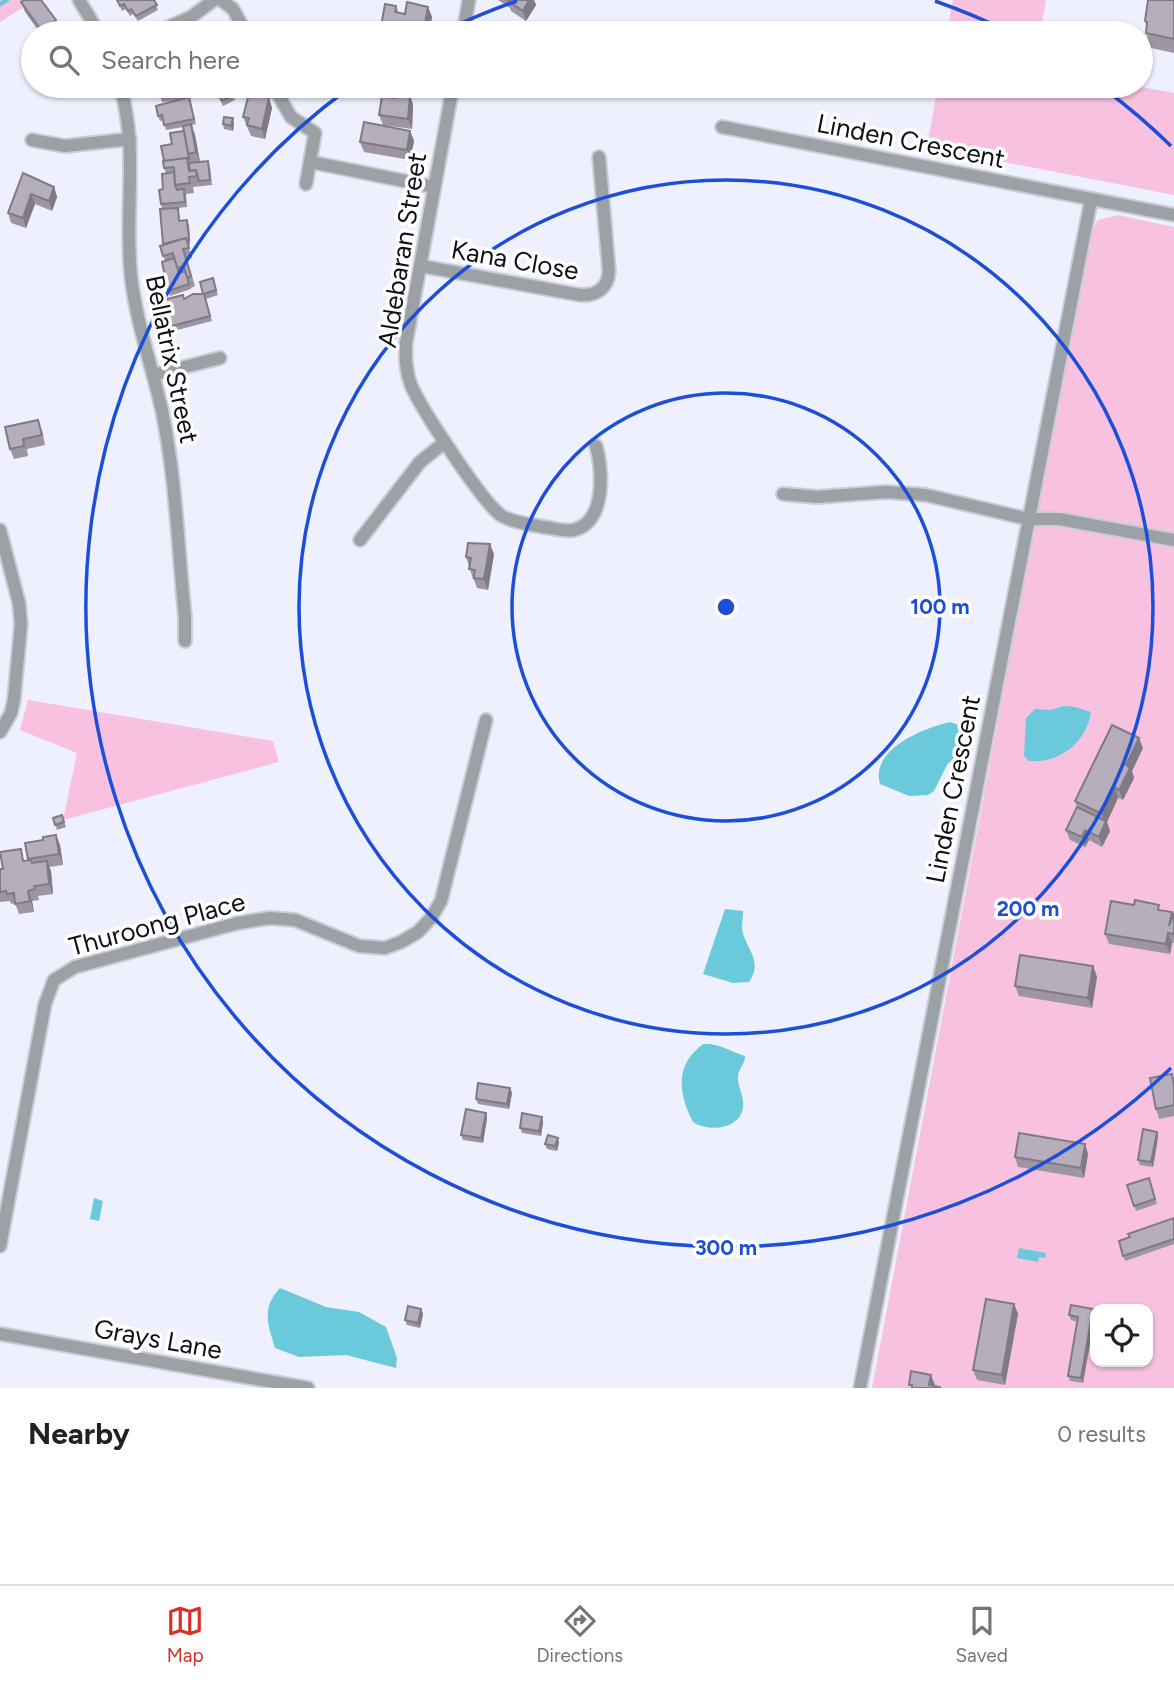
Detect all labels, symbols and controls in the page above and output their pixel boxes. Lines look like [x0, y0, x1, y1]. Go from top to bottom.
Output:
search box [21, 21, 1153, 98]
icon: search [45, 41, 83, 79]
text: Search here [101, 44, 240, 76]
street label: Linden Crescent [814, 107, 1008, 175]
street label: Aldebaran Street [371, 150, 433, 350]
street label: Kana Close [449, 233, 581, 287]
street label: Bellatrix Street [139, 272, 205, 446]
text: 100 m [910, 594, 970, 619]
centre of rings [714, 595, 738, 619]
street label: Linden Crescent [919, 692, 987, 886]
street label: Thuroong Place [66, 885, 248, 963]
text: 200 m [997, 896, 1059, 921]
text: 300 m [695, 1235, 757, 1260]
map controls [1090, 1304, 1153, 1367]
button: locate [1090, 1304, 1153, 1367]
street label: Grays Lane [92, 1312, 224, 1366]
text: Nearby [28, 1415, 130, 1452]
text: 0 results [1057, 1420, 1146, 1448]
tab: Map [166, 1602, 204, 1667]
tab: Directions [536, 1602, 623, 1667]
tab: Saved [955, 1602, 1008, 1667]

